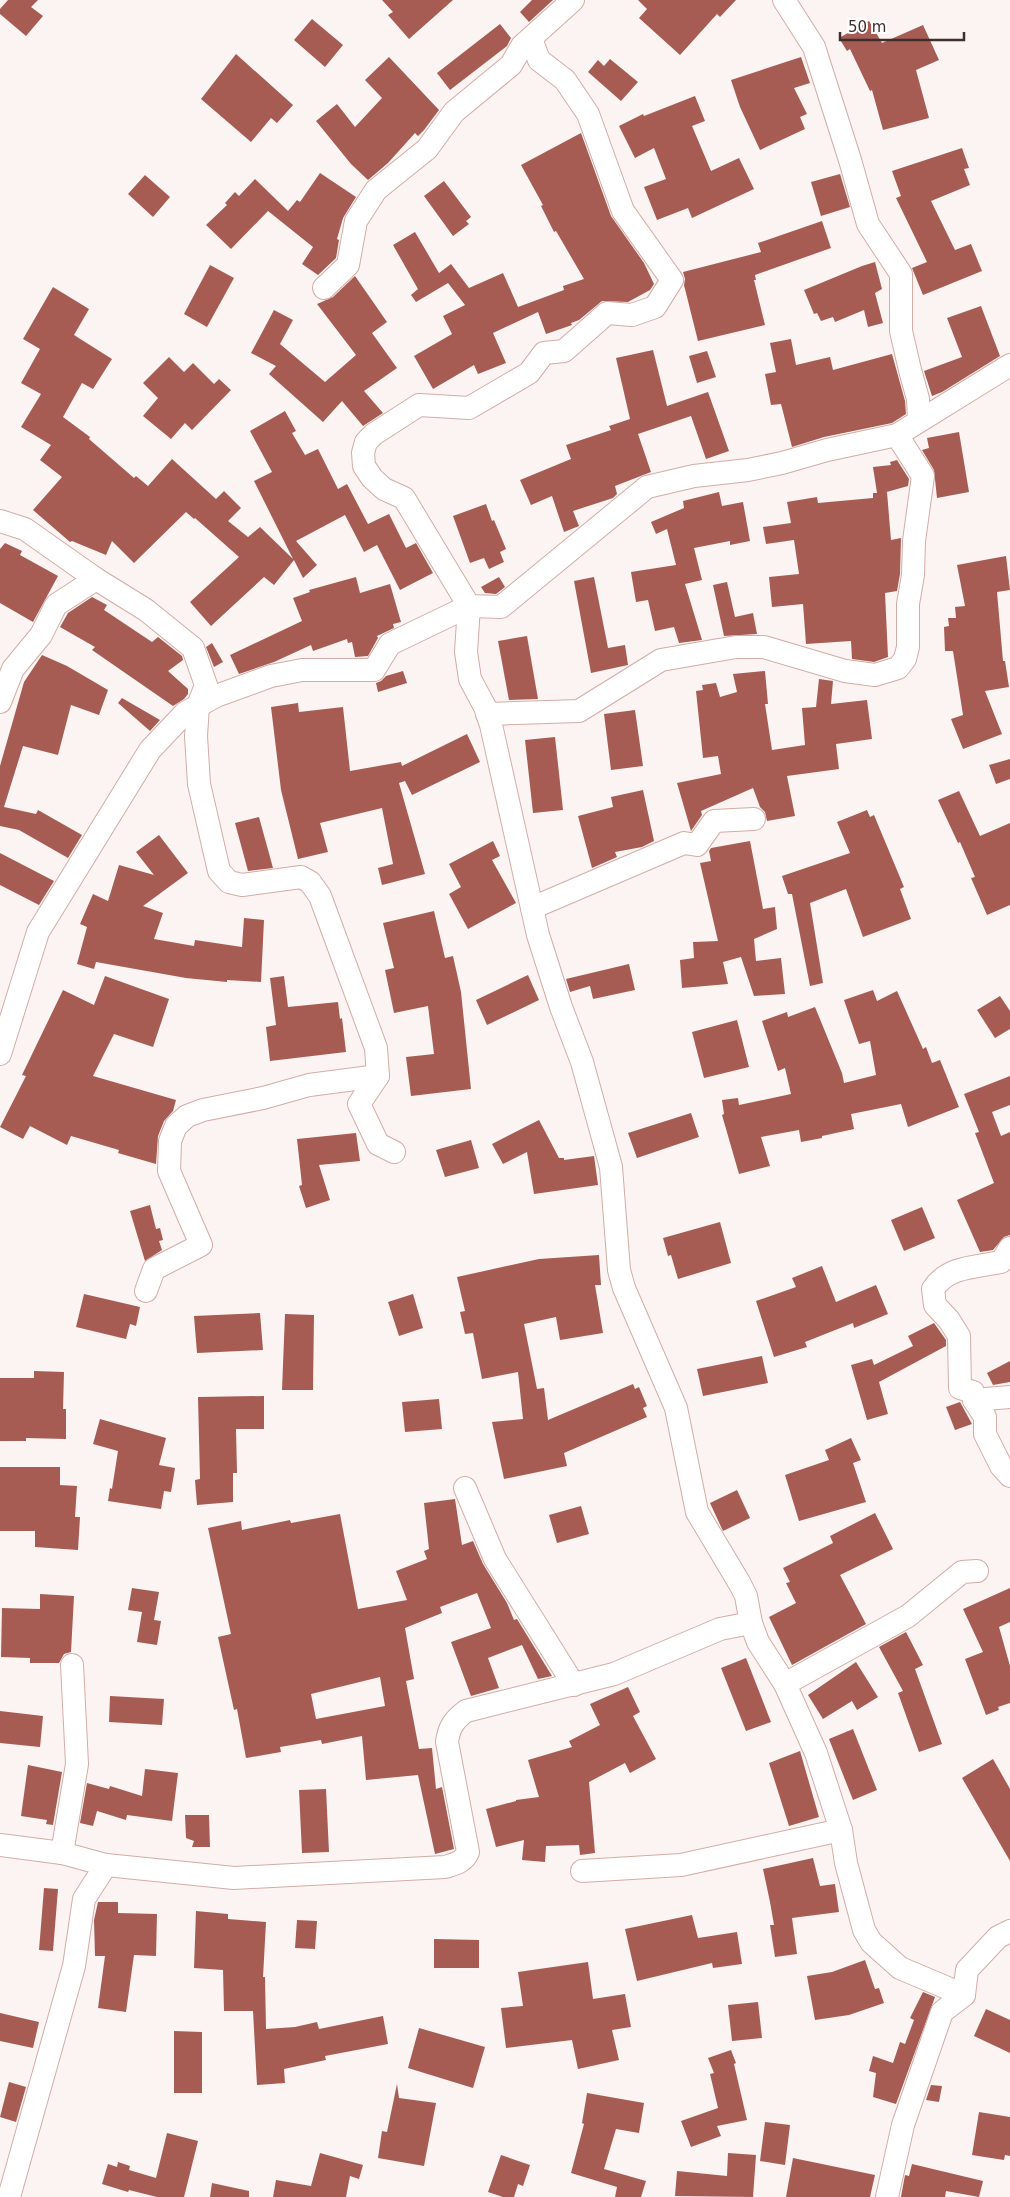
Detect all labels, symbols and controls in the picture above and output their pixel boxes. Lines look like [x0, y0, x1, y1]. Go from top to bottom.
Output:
scale bar [840, 10, 964, 42]
text: 50 m [848, 18, 886, 36]

